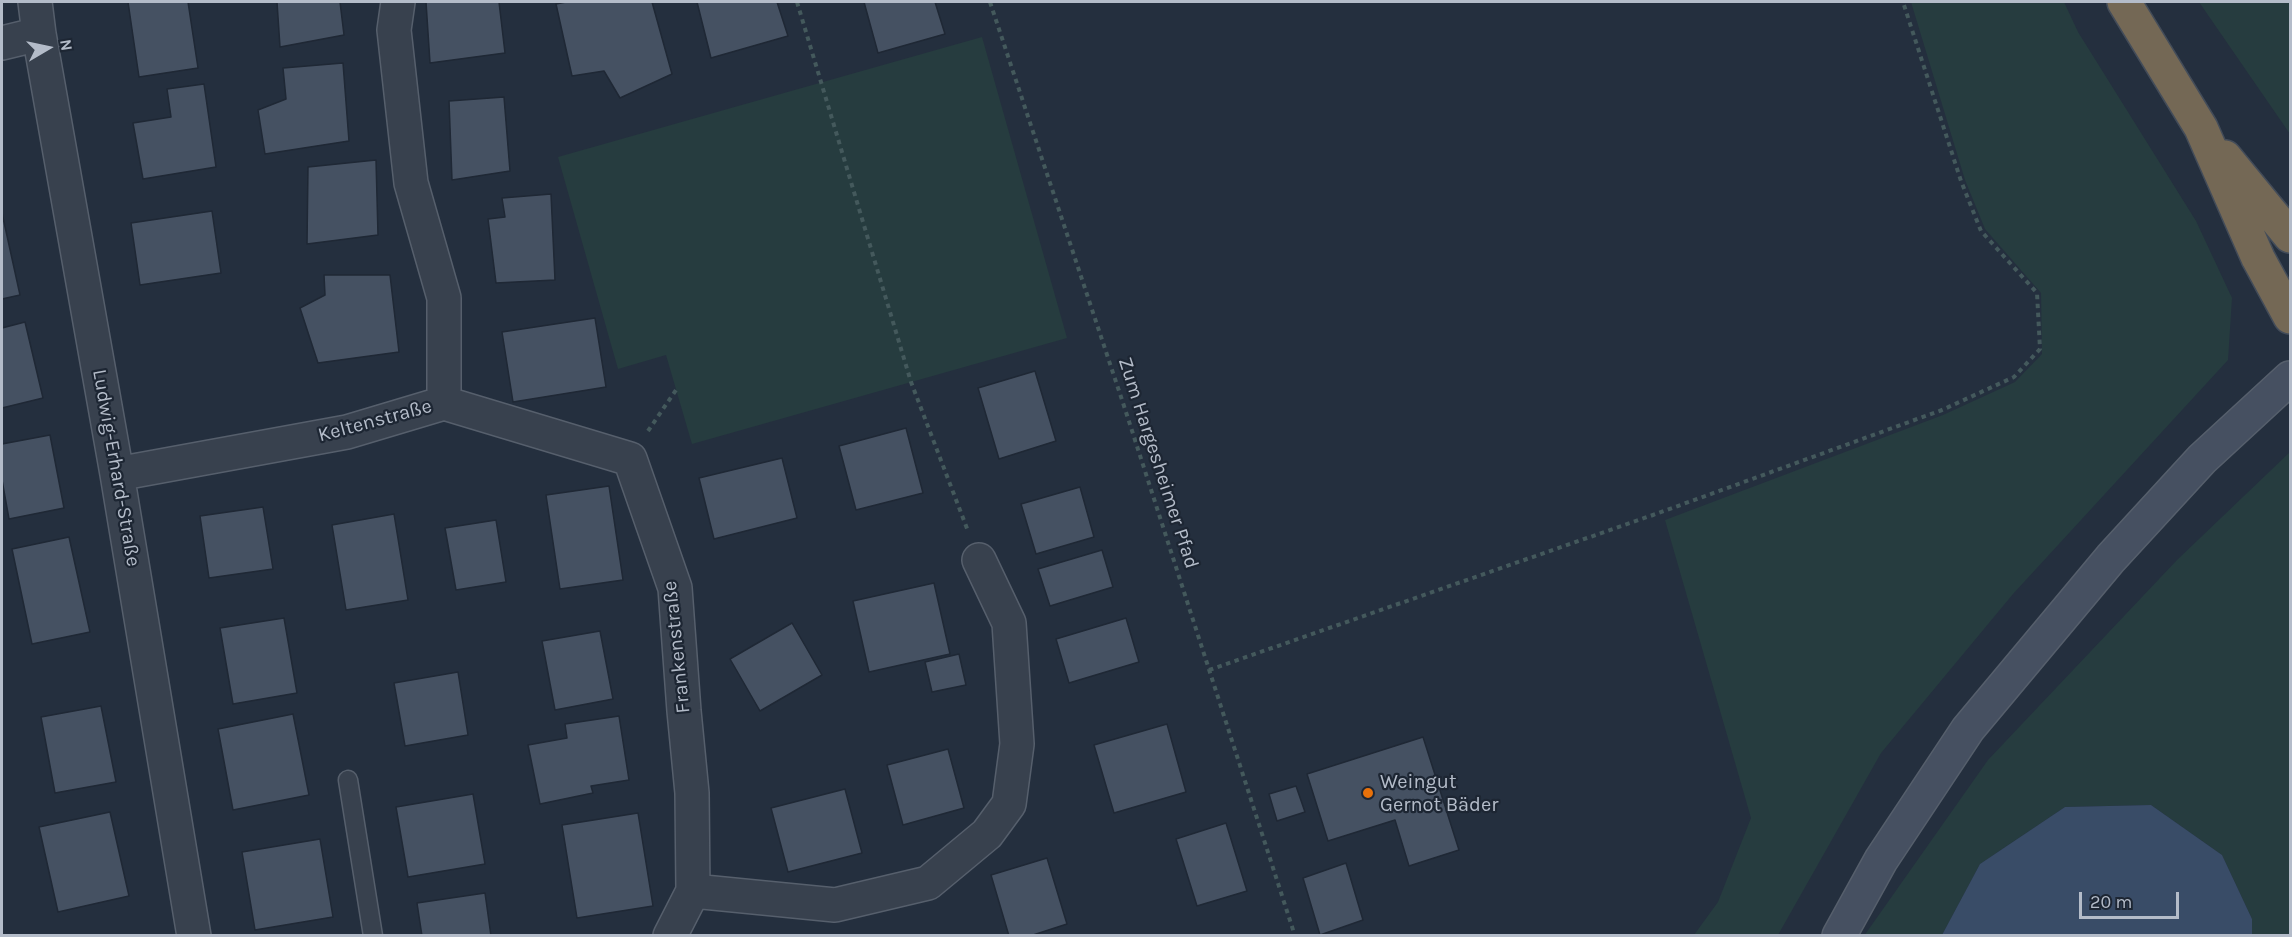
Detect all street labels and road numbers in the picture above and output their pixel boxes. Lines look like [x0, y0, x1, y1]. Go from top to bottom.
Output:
street label: Zum Hargesheimer Pfad [1112, 354, 1204, 572]
street label: Ludwig-Erhard-Straße [87, 367, 145, 569]
street label: Keltenstraße [316, 394, 434, 448]
street label: Frankenstraße [658, 580, 696, 714]

